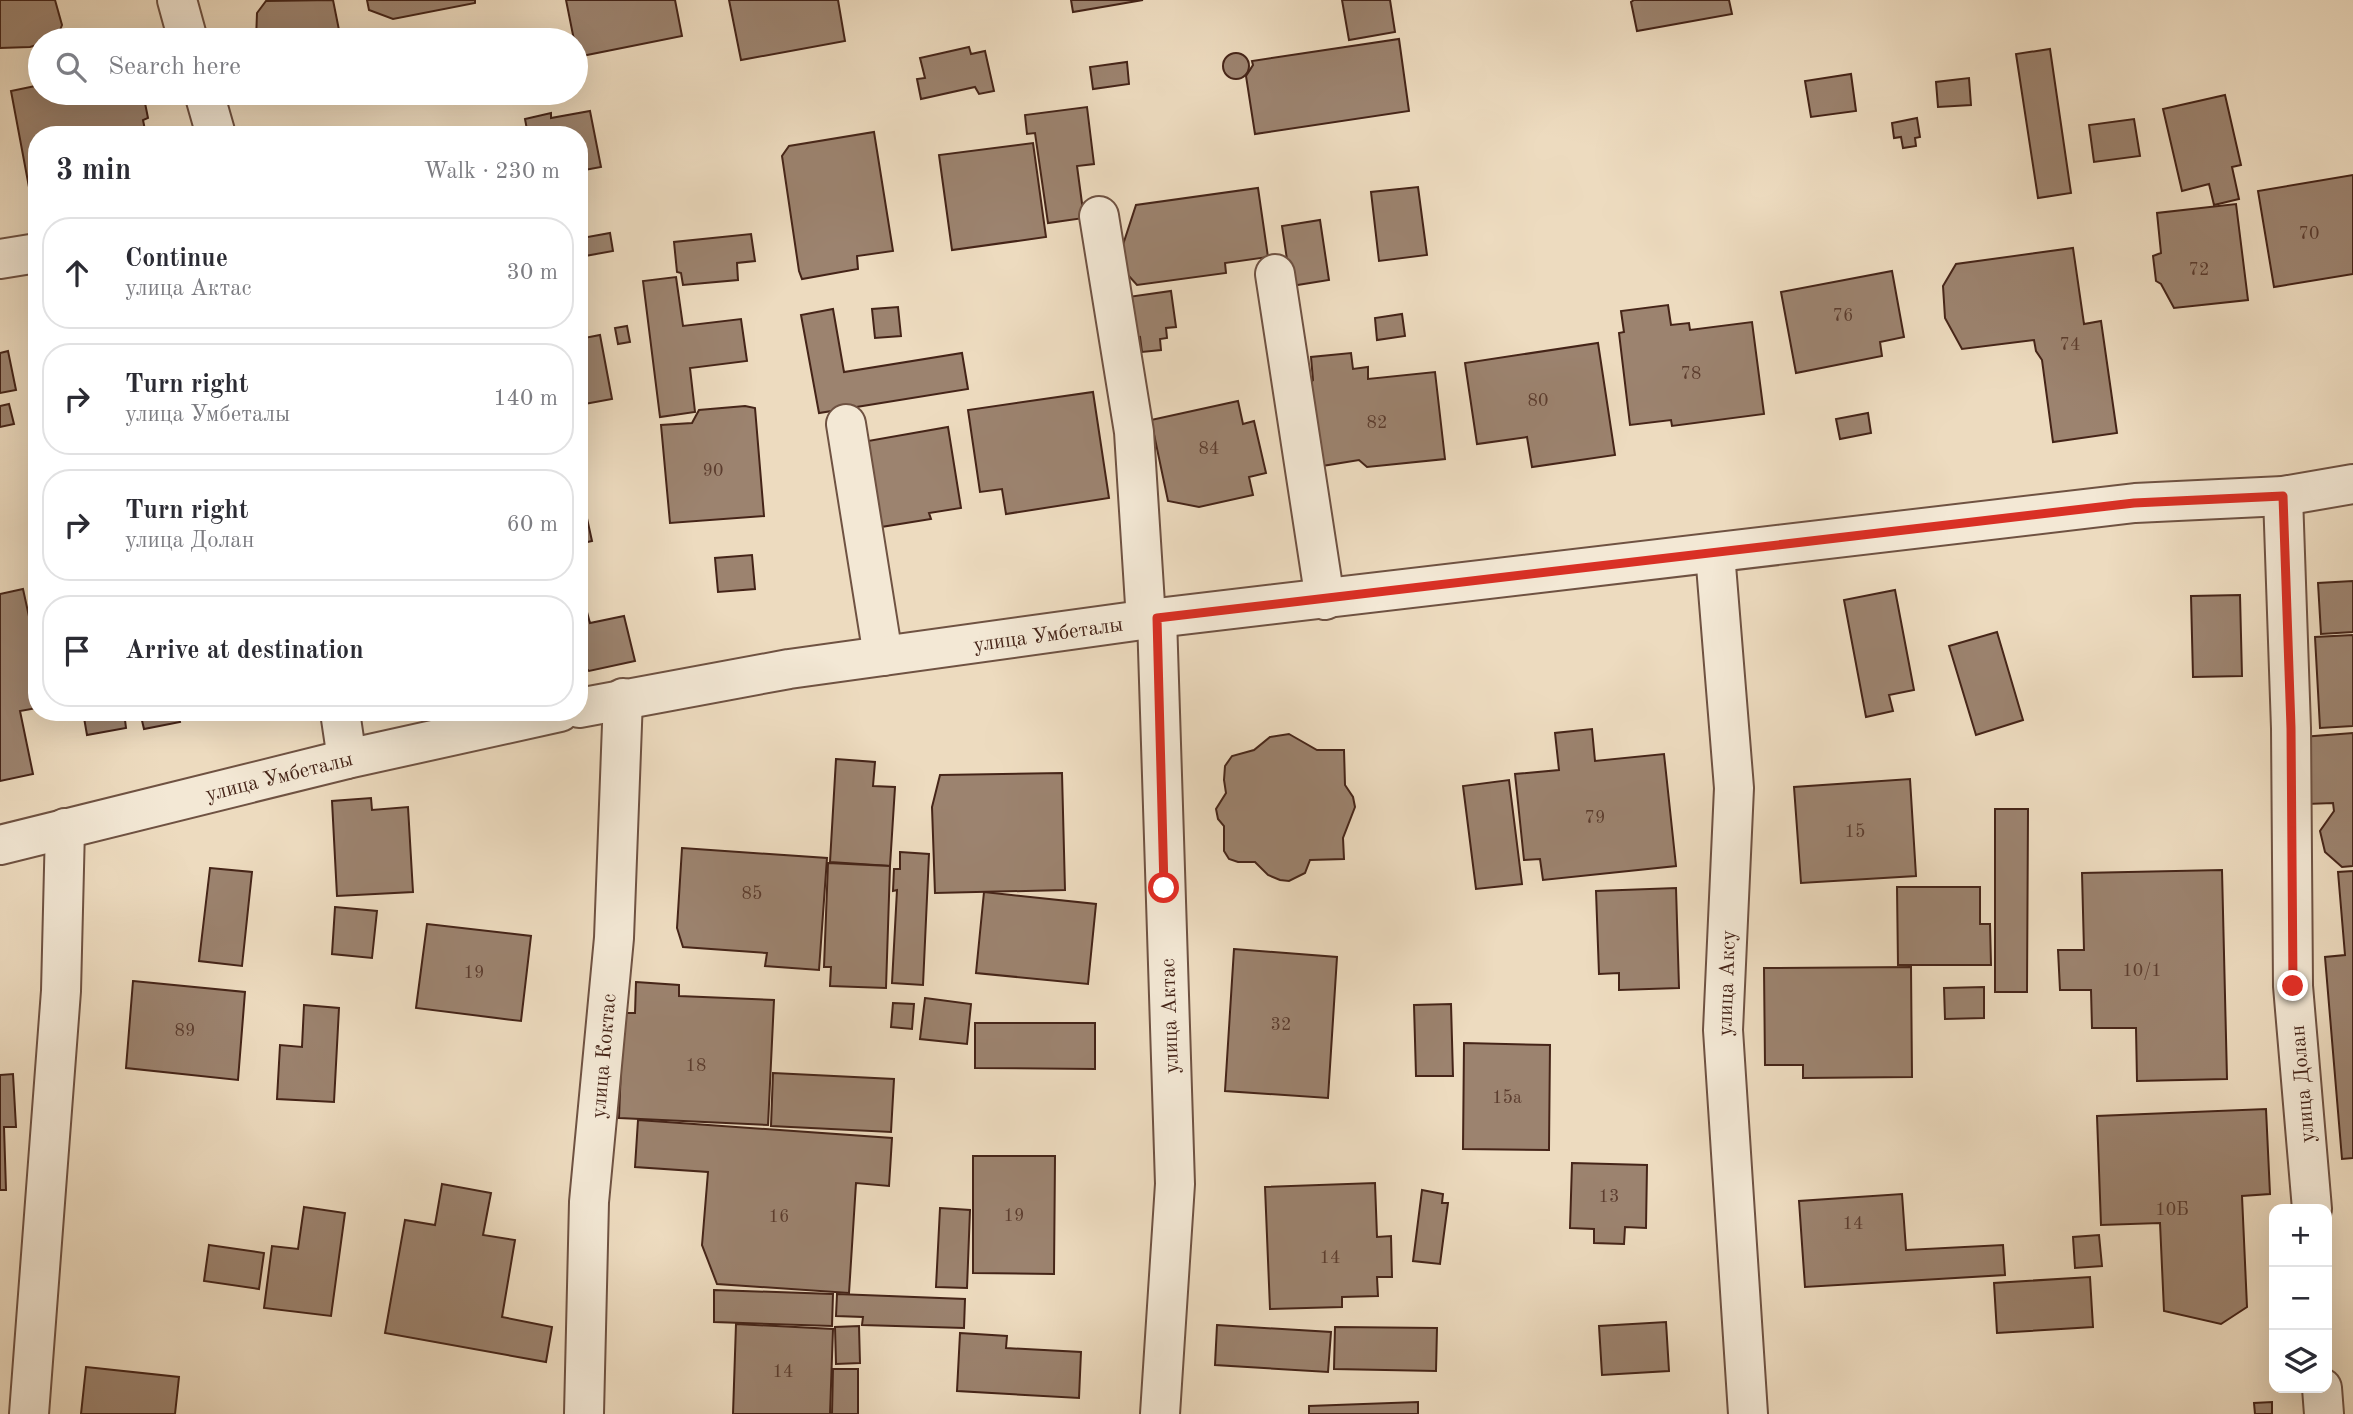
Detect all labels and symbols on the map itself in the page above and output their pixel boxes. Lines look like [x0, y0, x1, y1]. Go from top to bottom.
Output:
house number: 70 [2299, 225, 2319, 243]
house number: 72 [2189, 261, 2209, 279]
house number: 76 [1833, 307, 1853, 325]
house number: 74 [2060, 336, 2080, 354]
house number: 78 [1681, 365, 1701, 383]
house number: 80 [1528, 392, 1548, 410]
house number: 82 [1367, 414, 1387, 432]
house number: 84 [1199, 440, 1219, 458]
house number: 90 [703, 462, 723, 480]
street label: улица Умбеталы [972, 615, 1125, 656]
street label: улица Умбеталы [204, 749, 355, 806]
house number: 79 [1585, 809, 1605, 827]
house number: 15 [1845, 823, 1865, 841]
route start [1148, 872, 1179, 903]
house number: 85 [742, 885, 762, 903]
street label: улица Аксу [1715, 929, 1740, 1037]
street label: улица Актас [1158, 958, 1183, 1074]
house number: 10/1 [2122, 962, 2162, 980]
house number: 19 [464, 964, 484, 982]
route end [2277, 970, 2308, 1001]
street label: улица Коктас [589, 993, 620, 1119]
house number: 32 [1271, 1016, 1291, 1034]
house number: 89 [175, 1022, 195, 1040]
street label: улица Долан [2288, 1024, 2319, 1144]
house number: 18 [686, 1057, 706, 1075]
house number: 15а [1492, 1089, 1522, 1107]
house number: 13 [1599, 1188, 1619, 1206]
house number: 10Б [2155, 1201, 2189, 1219]
house number: 19 [1004, 1207, 1024, 1225]
house number: 16 [769, 1208, 789, 1226]
house number: 14 [1843, 1215, 1863, 1233]
house number: 14 [1320, 1249, 1340, 1267]
house number: 14 [773, 1363, 793, 1381]

